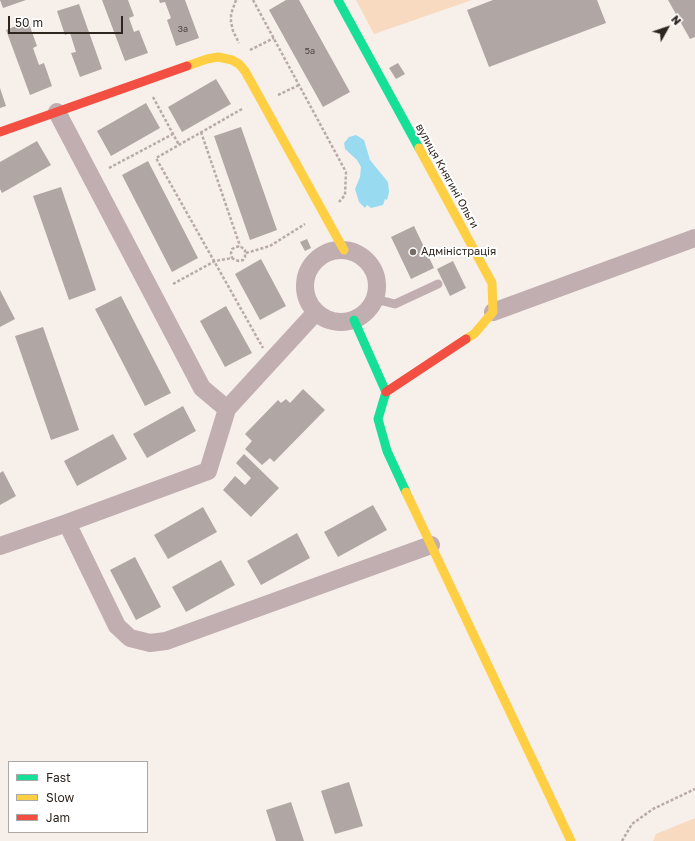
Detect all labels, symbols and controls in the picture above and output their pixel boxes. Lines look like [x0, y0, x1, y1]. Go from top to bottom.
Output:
scale bar [10, 8, 125, 34]
north arrow [647, 8, 687, 48]
text: N [669, 13, 684, 27]
text: 50 m [15, 15, 43, 30]
house number: 3а [178, 24, 188, 34]
house number: 5а [305, 46, 315, 56]
street label: вулиця Княгині Ольги [413, 121, 481, 231]
place label: Адміністрація [421, 245, 496, 259]
marker: Адміністрація [408, 247, 418, 257]
legend [8, 761, 148, 833]
text: Fast [46, 770, 71, 785]
text: Slow [46, 790, 74, 805]
text: Jam [46, 810, 70, 825]

